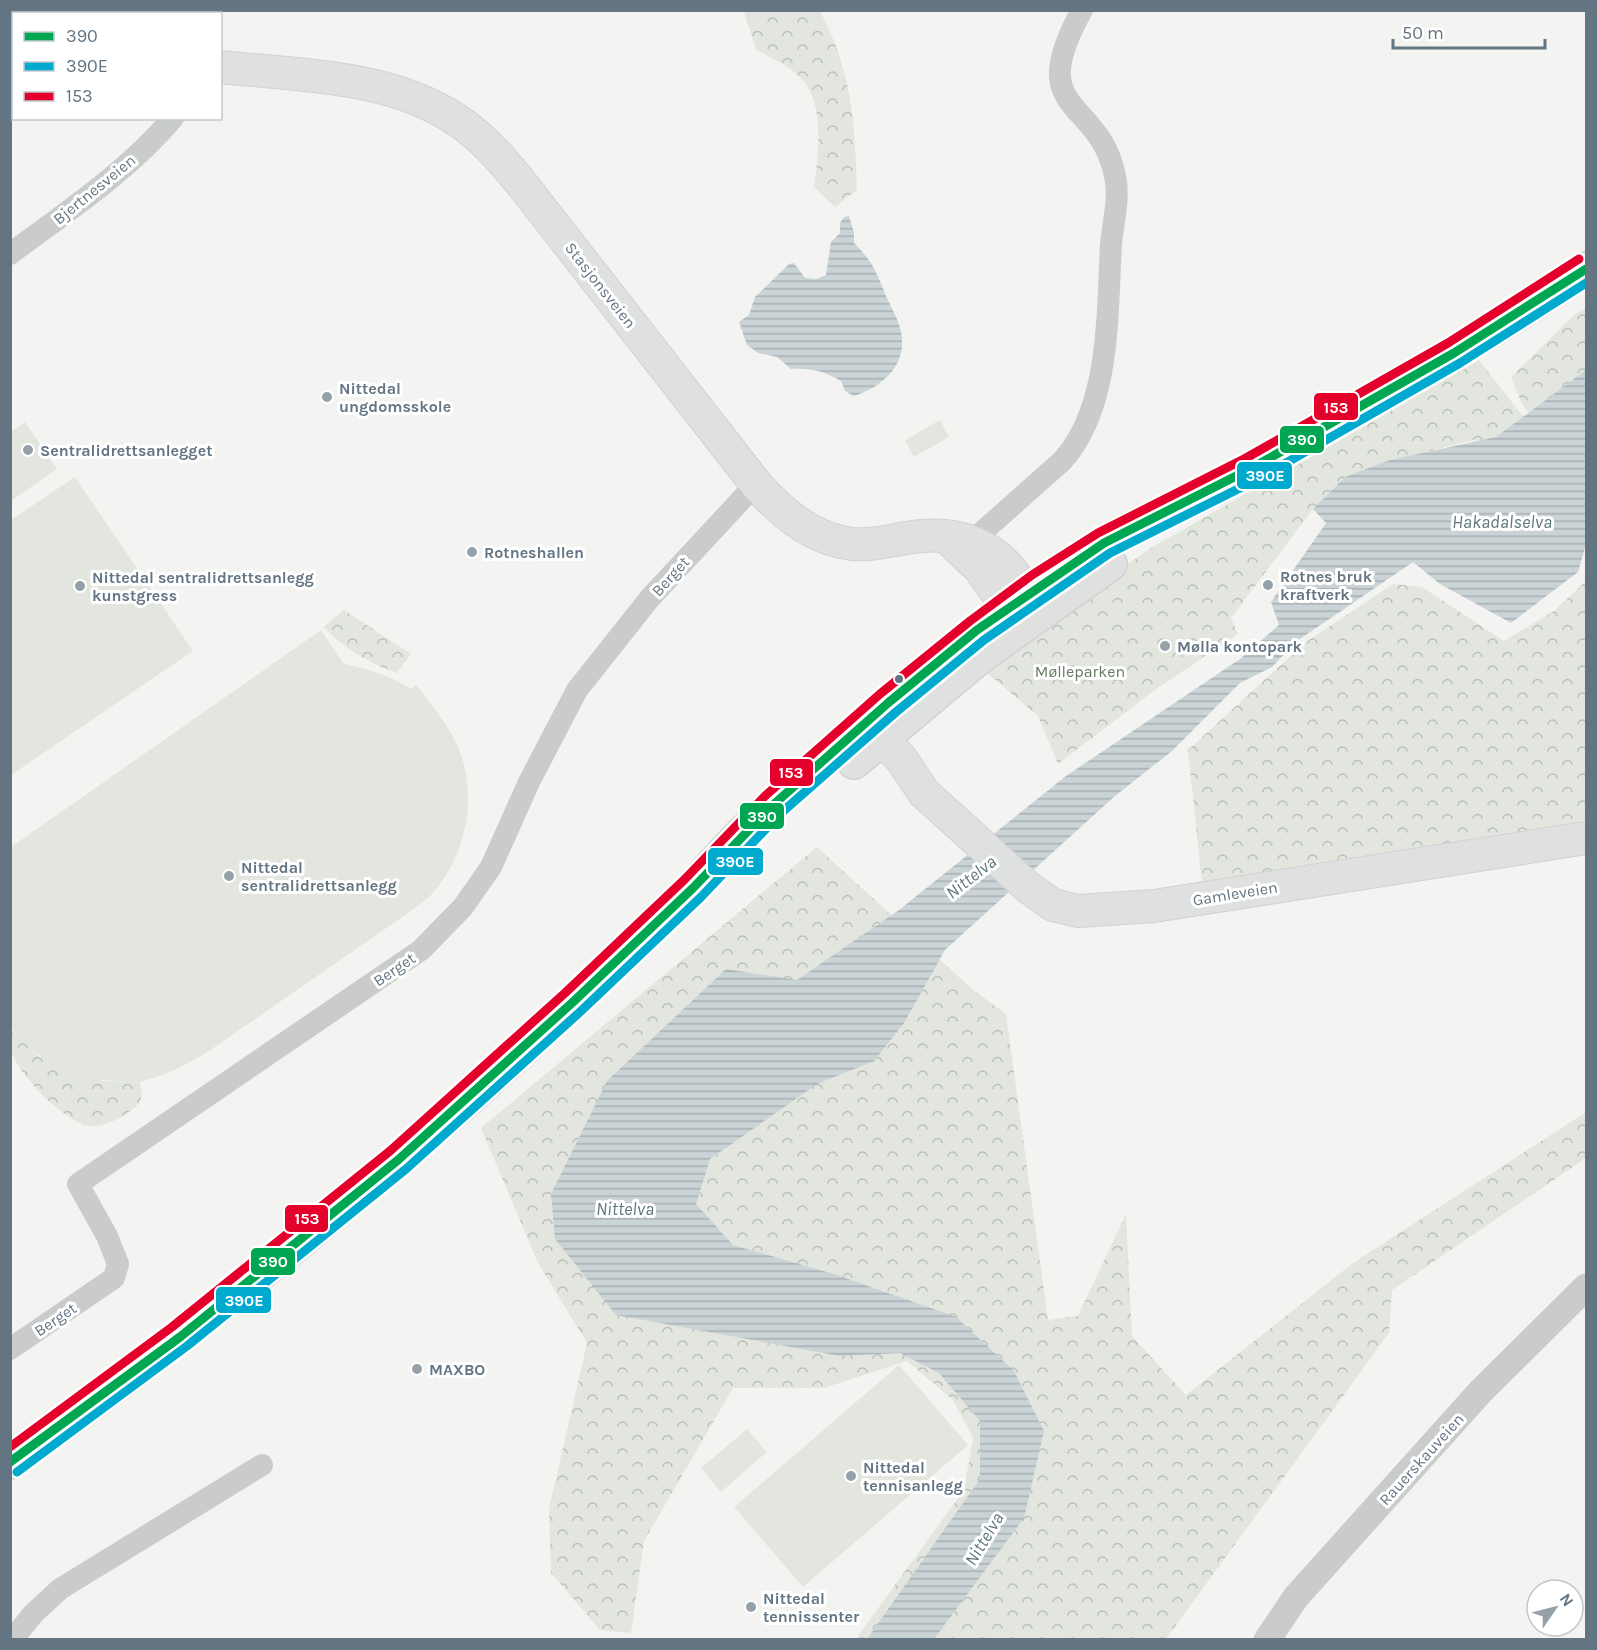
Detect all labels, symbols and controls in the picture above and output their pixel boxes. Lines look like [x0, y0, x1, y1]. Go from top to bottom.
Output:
legend [12, 12, 222, 120]
scale bar [1393, 12, 1544, 50]
text: 50 m [1402, 22, 1444, 44]
text: 390 [66, 25, 98, 47]
text: 390E [66, 55, 108, 77]
text: 153 [66, 85, 93, 107]
street label: Bjertnesveien [49, 150, 139, 228]
street label: Stasjonsveien [561, 239, 640, 332]
place label: Nittedal ungdomsskole [339, 379, 451, 416]
marker: Nittedal ungdomsskole [320, 390, 334, 404]
line badge: 153 [1313, 392, 1359, 421]
text: 153 [1324, 398, 1349, 417]
line badge: 390 [1279, 425, 1325, 454]
text: 390 [1287, 430, 1317, 449]
place label: Sentralidrettsanlegget [40, 441, 212, 460]
marker: Sentralidrettsanlegget [21, 443, 35, 457]
line badge: 390E [1236, 461, 1293, 490]
text: 390E [1245, 466, 1285, 485]
water label: Hakadalselva [1452, 511, 1552, 533]
place label: Rotneshallen [484, 543, 584, 562]
marker: Rotneshallen [465, 545, 479, 559]
street label: Berget [648, 553, 693, 600]
place label: Rotnes bruk kraftverk [1280, 567, 1373, 604]
place label: Nittedal sentralidrettsanlegg kunstgress [92, 568, 314, 605]
marker: Rotnes bruk kraftverk [1261, 578, 1275, 592]
marker: Nittedal sentralidrettsanlegg kunstgress [73, 579, 87, 593]
place label: Mølla kontopark [1177, 637, 1302, 656]
marker: Mølla kontopark [1158, 639, 1172, 653]
park label: Mølleparken [1035, 662, 1125, 681]
unlabelled marker [893, 673, 905, 685]
line badge: 153 [769, 758, 814, 787]
text: 153 [779, 763, 804, 782]
line badge: 390 [739, 802, 785, 830]
text: 390 [747, 807, 777, 826]
line badge: 390E [707, 847, 764, 876]
water label: Nittelva [941, 850, 1001, 904]
text: 390E [715, 852, 755, 871]
place label: Nittedal sentralidrettsanlegg [241, 858, 397, 895]
marker: Nittedal sentralidrettsanlegg [222, 869, 236, 883]
street label: Gamleveien [1191, 877, 1279, 910]
street label: Berget [370, 948, 419, 990]
water label: Nittelva [596, 1198, 654, 1220]
line badge: 153 [284, 1204, 329, 1233]
text: 153 [295, 1209, 320, 1228]
line badge: 390 [250, 1247, 296, 1276]
text: 390 [258, 1252, 288, 1271]
line badge: 390E [215, 1286, 272, 1314]
text: 390E [224, 1291, 264, 1310]
street label: Berget [31, 1298, 80, 1340]
place label: MAXBO [429, 1360, 485, 1379]
marker: MAXBO [410, 1362, 424, 1376]
street label: Rauerskauveien [1375, 1409, 1468, 1509]
place label: Nittedal tennisanlegg [863, 1458, 963, 1495]
marker: Nittedal tennisanlegg [844, 1469, 858, 1483]
water label: Nittelva [960, 1508, 1008, 1570]
north arrow [1525, 1578, 1585, 1638]
place label: Nittedal tennissenter [763, 1589, 860, 1626]
text: N [1556, 1590, 1578, 1610]
marker: Nittedal tennissenter [744, 1600, 758, 1614]

